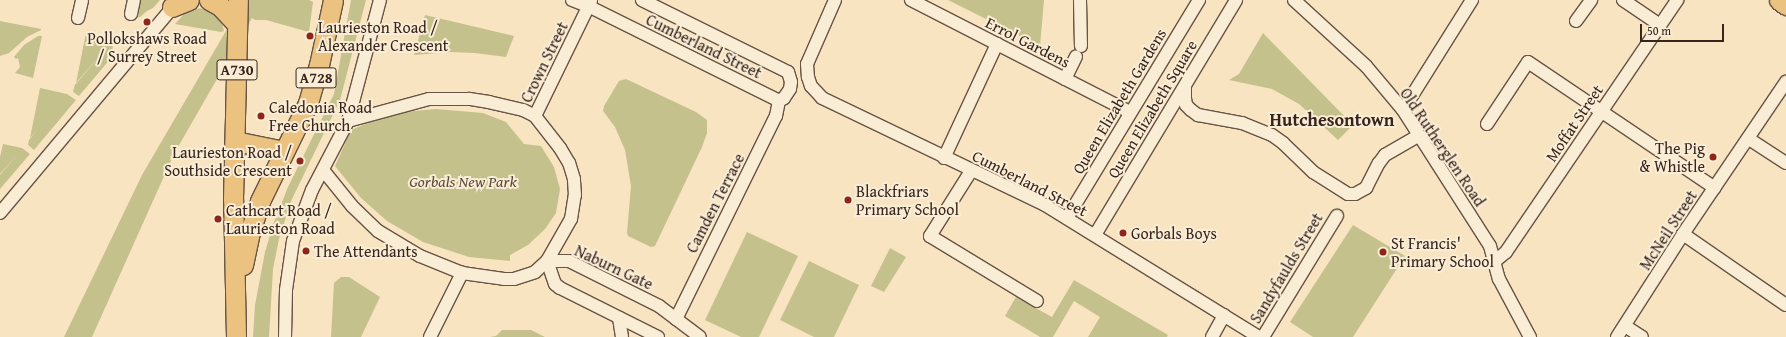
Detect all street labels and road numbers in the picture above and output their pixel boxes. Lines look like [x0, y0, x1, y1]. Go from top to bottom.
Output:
street label: Cumberland Street [643, 10, 765, 82]
street label: Errol Gardens [983, 13, 1073, 71]
street label: Crown Street [516, 19, 572, 105]
street label: Queen Elizabeth Gardens [1068, 25, 1170, 177]
street label: Queen Elizabeth Square [1103, 36, 1201, 182]
road number: A730 [216, 57, 258, 83]
road number: A728 [295, 65, 337, 91]
street label: Moffat Street [1541, 81, 1607, 165]
street label: Old Rutherglen Road [1396, 84, 1490, 210]
street label: Cumberland Street [969, 146, 1091, 220]
street label: Camden Terrace [682, 150, 748, 256]
street label: McNeil Street [1635, 187, 1701, 273]
street label: Sandyfaulds Street [1245, 209, 1327, 327]
street label: Naburn Gate [572, 241, 656, 293]

